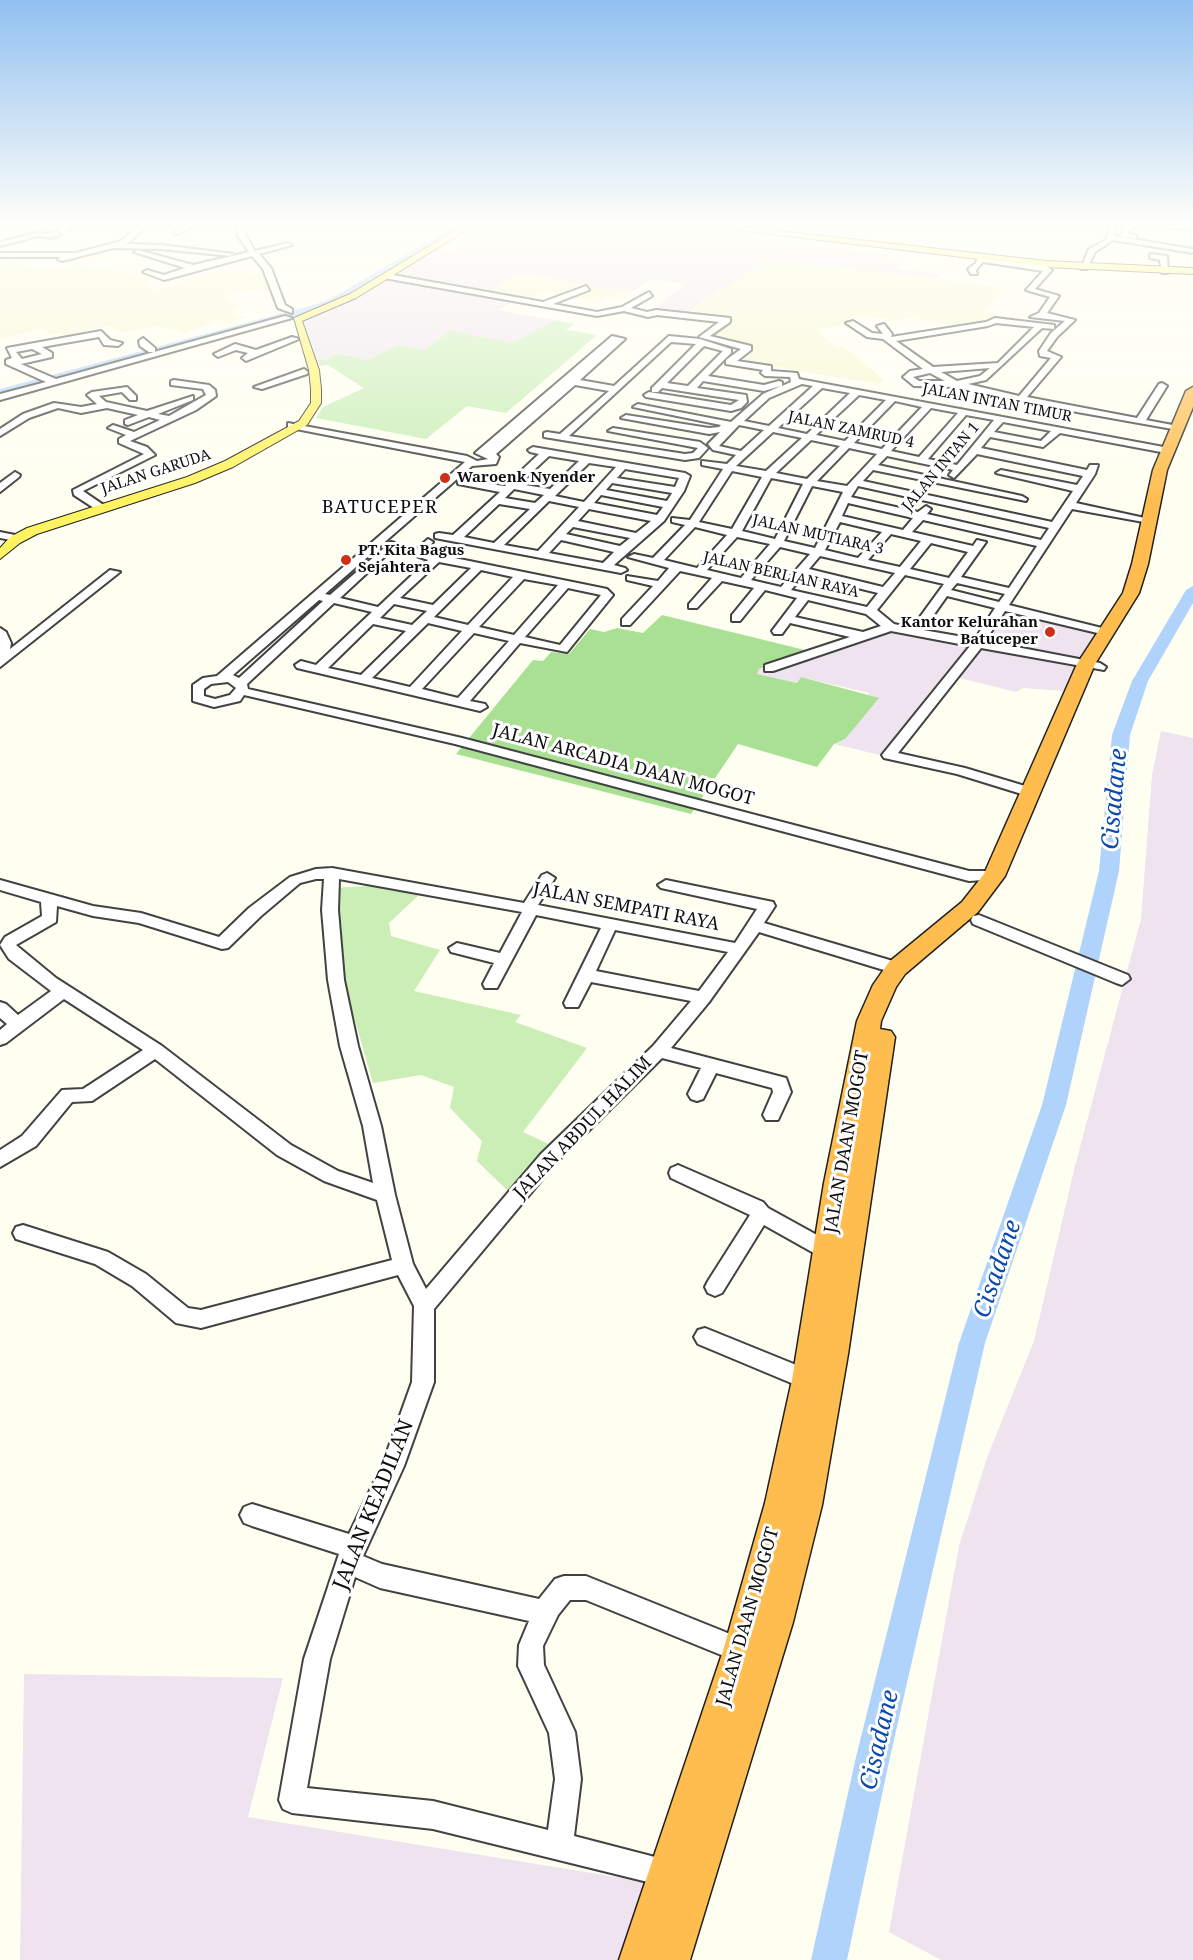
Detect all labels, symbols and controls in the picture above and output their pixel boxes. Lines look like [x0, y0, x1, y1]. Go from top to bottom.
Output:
street label: JALAN INTAN TIMUR [921, 380, 1073, 426]
street label: JALAN ZAMRUD 4 [786, 408, 916, 452]
street label: JALAN INTAN 1 [899, 419, 983, 515]
street label: JALAN GARUDA [99, 446, 213, 498]
place label: Waroenk Nyender [457, 469, 595, 487]
marker: Waroenk Nyender [438, 471, 452, 485]
district label: BATUCEPER [322, 497, 438, 519]
street label: JALAN MUTIARA 3 [751, 511, 885, 559]
place label: PT. Kita Bagus Sejahtera [358, 542, 464, 577]
street label: JALAN BERLIAN RAYA [701, 548, 861, 602]
marker: PT. Kita Bagus Sejahtera [339, 553, 353, 567]
place label: Kantor Kelurahan Batuceper [901, 614, 1038, 649]
marker: Kantor Kelurahan Batuceper [1043, 625, 1057, 639]
street label: JALAN ARCADIA DAAN MOGOT [490, 720, 756, 810]
water label: Cisadane [1096, 747, 1134, 851]
street label: JALAN SEMPATI RAYA [531, 878, 721, 936]
street label: JALAN DAAN MOGOT [820, 1049, 874, 1235]
street label: JALAN ABDUL HALIM [509, 1052, 657, 1204]
water label: Cisadane [968, 1216, 1028, 1322]
street label: JALAN KEADILAN [328, 1416, 420, 1594]
street label: JALAN DAAN MOGOT [712, 1525, 784, 1709]
water label: Cisadane [855, 1687, 905, 1793]

